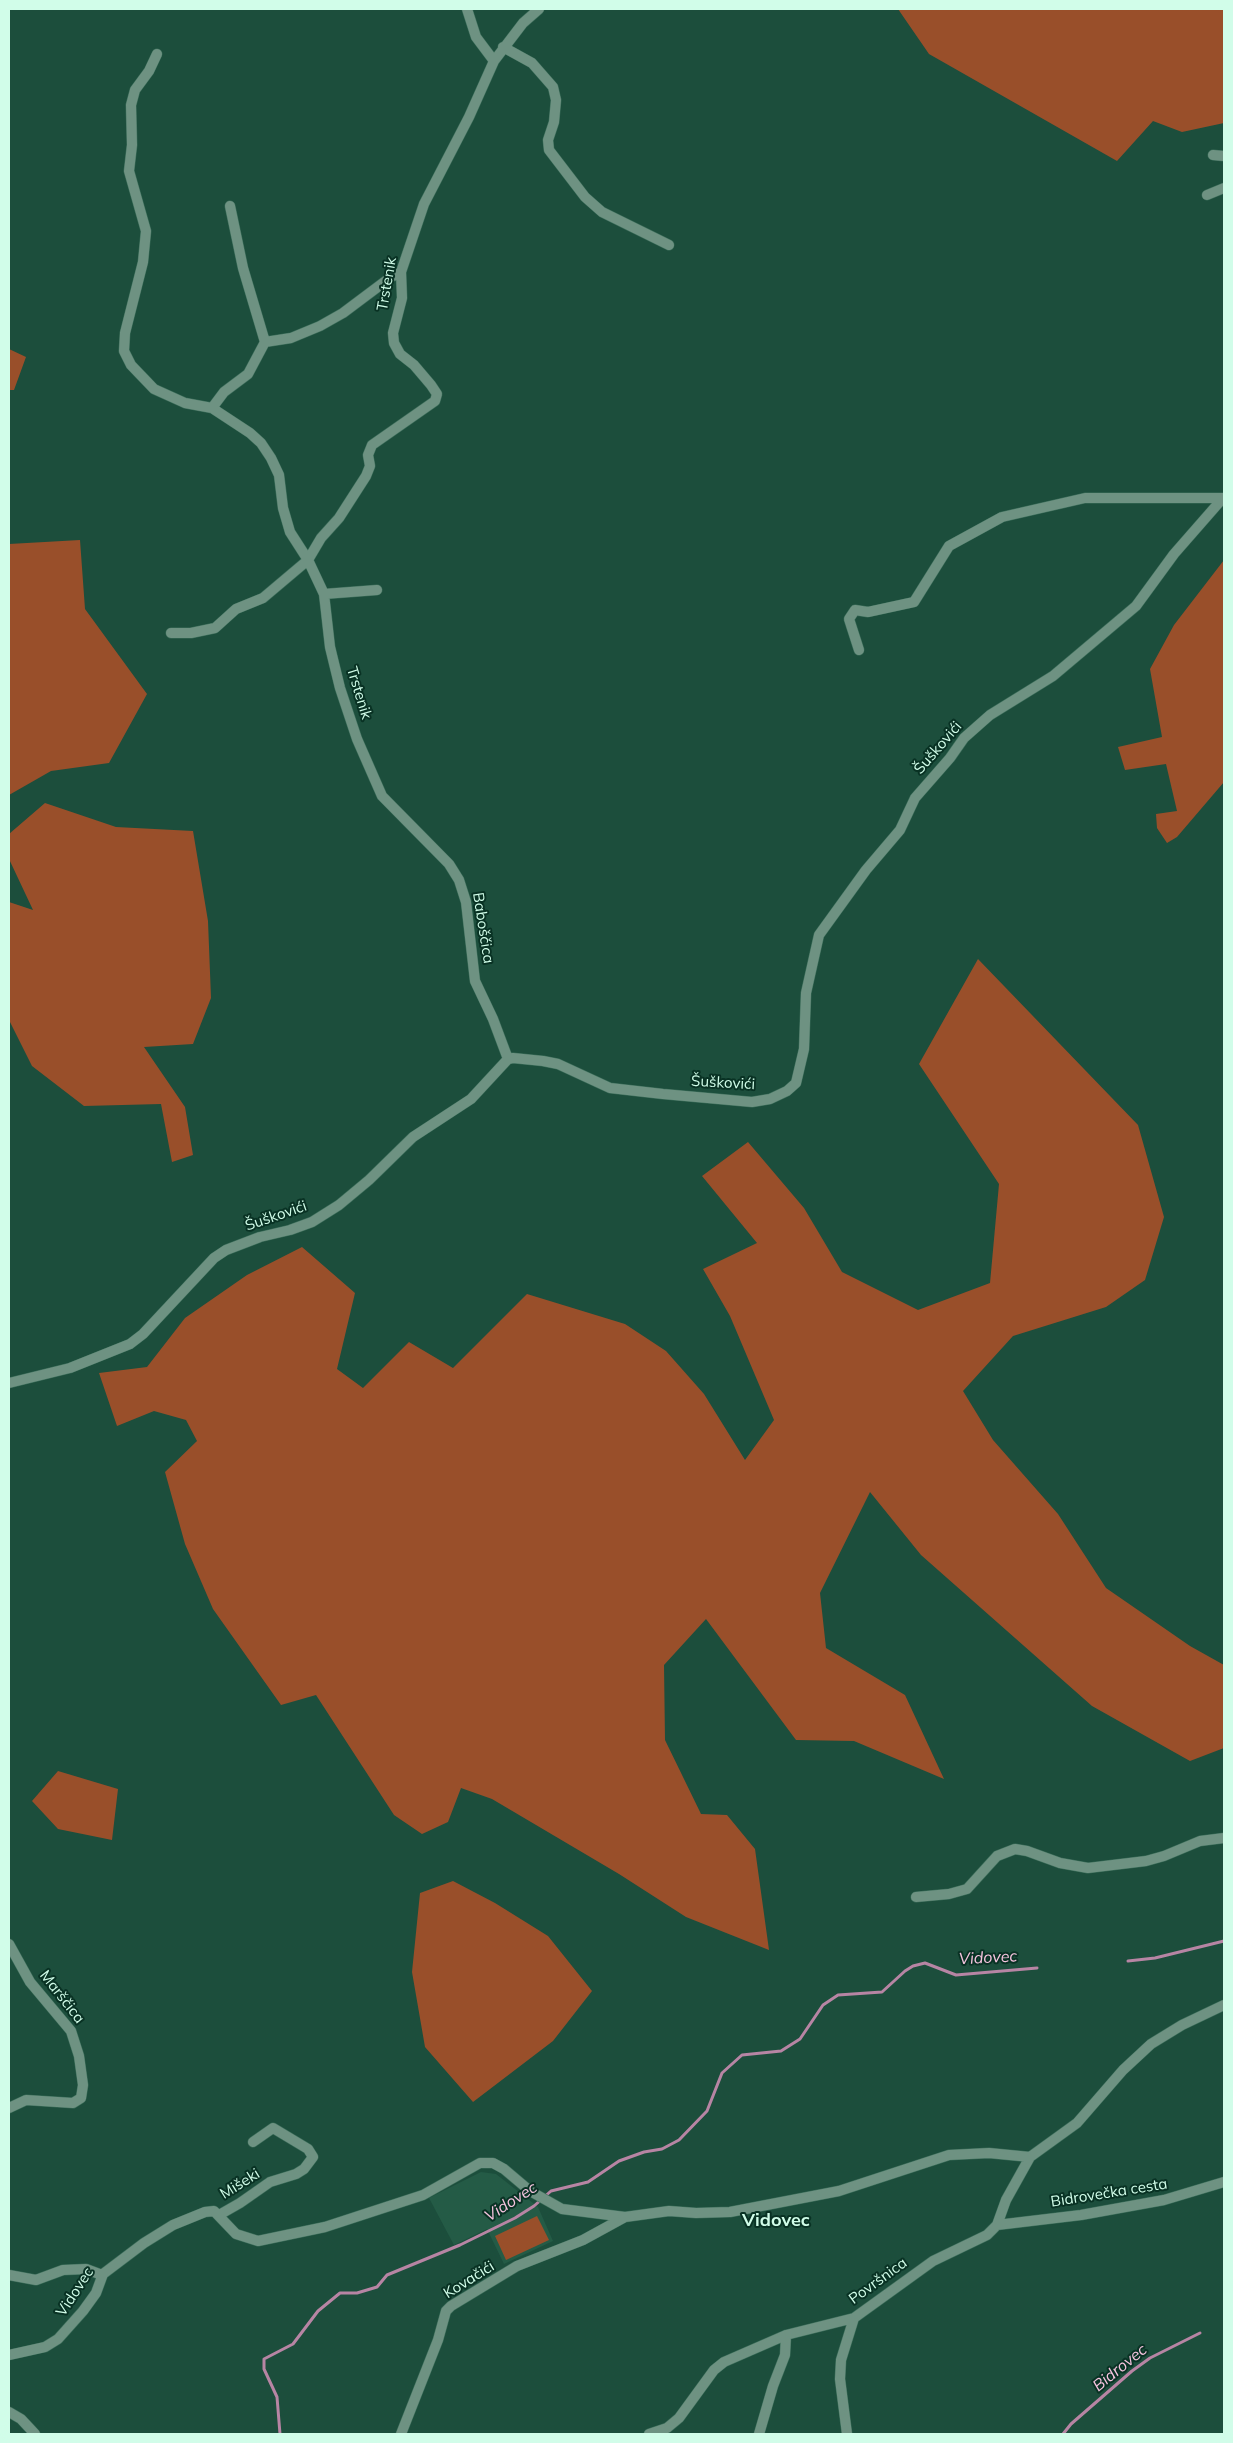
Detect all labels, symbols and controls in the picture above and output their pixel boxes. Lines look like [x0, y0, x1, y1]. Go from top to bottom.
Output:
street label: Trstenik [373, 256, 401, 312]
street label: Trstenik [342, 665, 376, 721]
street label: Šuškovići [910, 718, 966, 778]
street label: Baboščica [469, 891, 497, 965]
street label: Šuškovići [691, 1072, 755, 1094]
street label: Šuškovići [243, 1197, 309, 1235]
water label: Vidovec [958, 1947, 1018, 1969]
street label: Marščica [36, 1967, 88, 2027]
street label: Mišeki [217, 2165, 263, 2203]
street label: Bidrovečka cesta [1050, 2175, 1168, 2211]
water label: Vidovec [481, 2178, 541, 2226]
district label: Vidovec [742, 2210, 810, 2232]
street label: Površnica [845, 2254, 911, 2308]
street label: Kovačići [440, 2257, 498, 2303]
street label: Vidovec [52, 2264, 98, 2320]
water label: Bidrovec [1089, 2340, 1151, 2396]

